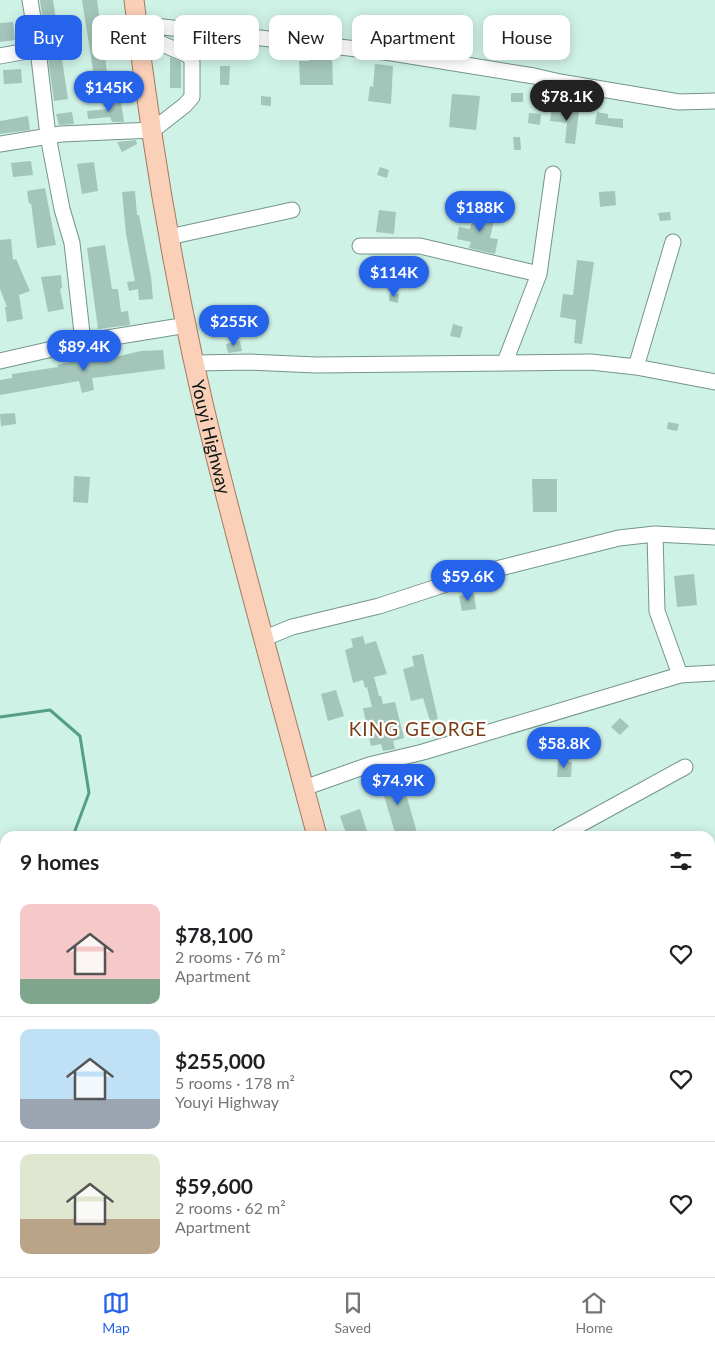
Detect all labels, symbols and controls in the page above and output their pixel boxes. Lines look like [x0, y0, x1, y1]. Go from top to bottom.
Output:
chip: Buy [15, 15, 82, 60]
chip: Rent [92, 15, 164, 60]
chip: Filters [174, 15, 259, 60]
chip: New [269, 15, 342, 60]
chip: Apartment [352, 15, 473, 60]
chip: House [483, 15, 570, 60]
pin: $145K [74, 70, 144, 113]
text: $145K [85, 77, 133, 96]
pin: $78.1K [526, 80, 608, 122]
text: $78.1K [541, 86, 593, 105]
pin: $188K [445, 190, 515, 233]
text: $188K [456, 197, 504, 216]
pin: $114K [359, 256, 429, 298]
text: $114K [370, 262, 418, 281]
pin: $255K [199, 304, 269, 347]
text: $255K [210, 311, 258, 330]
pin: $89.4K [43, 330, 125, 372]
text: $89.4K [58, 336, 110, 355]
street label: Youyi Highway [187, 378, 236, 497]
pin: $59.6K [427, 560, 509, 602]
text: $59.6K [442, 566, 494, 585]
district label: KING GEORGE [349, 717, 487, 740]
pin: $58.8K [523, 726, 605, 769]
text: $58.8K [538, 733, 590, 752]
pin: $74.9K [357, 764, 439, 806]
text: $74.9K [372, 770, 424, 789]
icon: filters [667, 847, 695, 875]
text: 9 homes [20, 849, 99, 874]
text: $78,100 [175, 922, 253, 947]
icon: home [60, 924, 120, 984]
icon: heart [667, 940, 695, 968]
text: 2 rooms · 76 m² [175, 947, 286, 966]
text: Apartment [175, 966, 250, 985]
text: $255,000 [175, 1048, 265, 1073]
icon: home [60, 1049, 120, 1109]
icon: heart [667, 1065, 695, 1093]
text: 5 rooms · 178 m² [175, 1073, 295, 1092]
text: Youyi Highway [175, 1092, 279, 1111]
text: $59,600 [175, 1173, 253, 1198]
icon: home [60, 1174, 120, 1234]
icon: heart [667, 1190, 695, 1218]
text: 2 rooms · 62 m² [175, 1198, 286, 1217]
text: Apartment [175, 1217, 250, 1236]
tab: Map [102, 1289, 130, 1336]
tab: Saved [335, 1289, 371, 1336]
tab: Home [575, 1289, 613, 1336]

